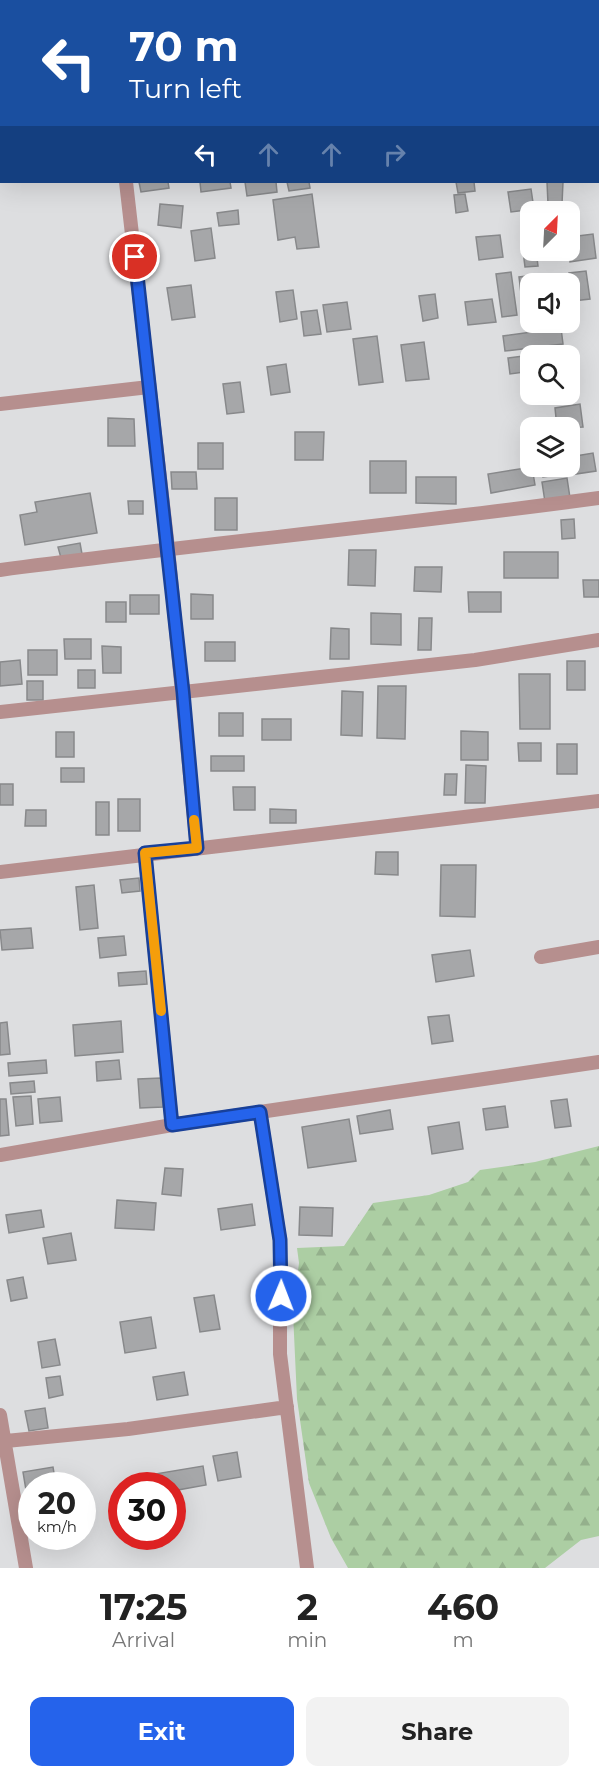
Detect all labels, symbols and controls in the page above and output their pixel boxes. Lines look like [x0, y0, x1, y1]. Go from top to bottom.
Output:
text: 70 m [129, 20, 239, 72]
icon: left [30, 24, 108, 102]
text: Turn left [129, 72, 242, 105]
icon: left [189, 138, 222, 171]
icon: ahead [252, 138, 285, 171]
icon: ahead [315, 138, 348, 171]
icon: right [378, 138, 411, 171]
north arrow [520, 201, 580, 261]
map controls [520, 201, 580, 477]
pin [109, 231, 160, 282]
icon: arrive [118, 240, 151, 273]
button: sound [520, 273, 580, 333]
button: search [520, 345, 580, 405]
button: layers [520, 417, 580, 477]
position arrow [249, 1264, 313, 1328]
speed limit sign: 30 [108, 1472, 186, 1550]
text: 20 [38, 1485, 76, 1522]
text: km/h [37, 1517, 77, 1536]
text: 17:25 [100, 1585, 188, 1629]
text: 2 [297, 1585, 318, 1629]
text: 460 [427, 1585, 499, 1629]
text: Arrival [112, 1628, 175, 1652]
text: min [287, 1628, 327, 1652]
text: m [453, 1628, 474, 1652]
button: Exit [30, 1697, 294, 1766]
button: Share [306, 1697, 569, 1766]

